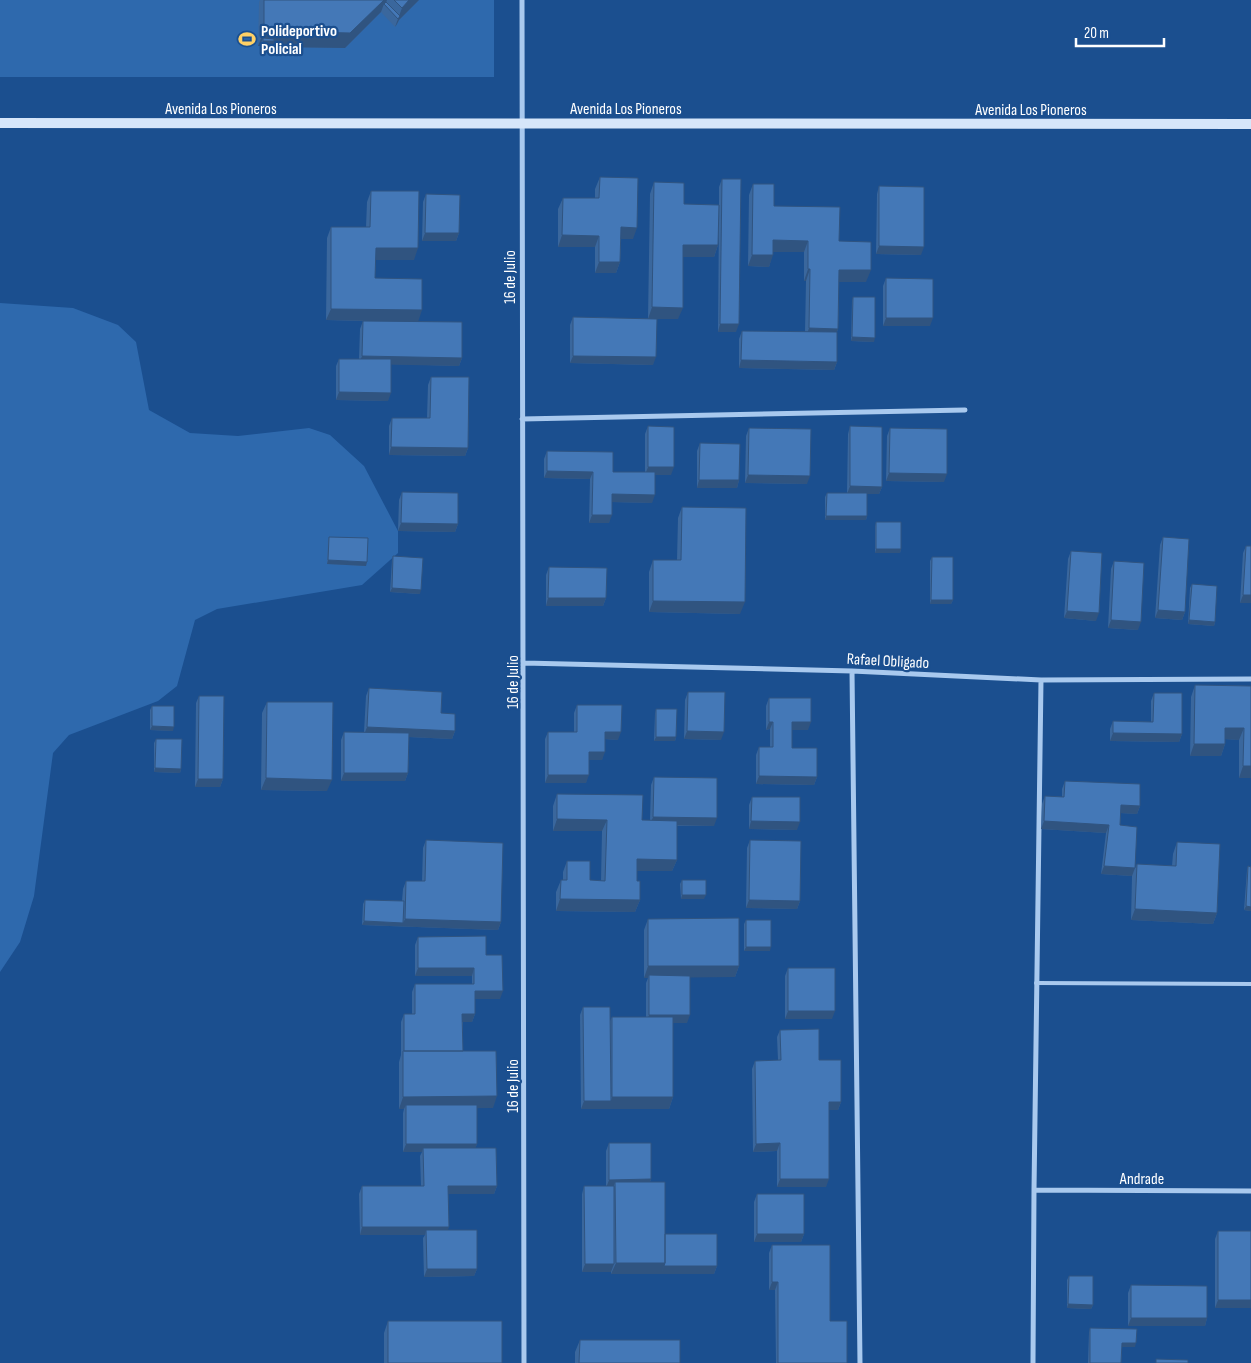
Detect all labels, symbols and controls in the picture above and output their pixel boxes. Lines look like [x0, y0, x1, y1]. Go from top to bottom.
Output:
scale bar [1076, 15, 1164, 47]
place label: Polideportivo Policial [261, 22, 337, 59]
text: 20 m [1084, 24, 1109, 43]
sports icon: Polideportivo Policial [237, 29, 257, 49]
street label: Avenida Los Pioneros [164, 100, 277, 119]
street label: Avenida Los Pioneros [569, 100, 682, 119]
street label: Avenida Los Pioneros [974, 101, 1087, 120]
street label: 16 de Julio [501, 250, 520, 304]
street label: Rafael Obligado [846, 650, 930, 673]
street label: 16 de Julio [504, 655, 523, 709]
street label: 16 de Julio [504, 1059, 523, 1113]
street label: Andrade [1119, 1170, 1164, 1189]

